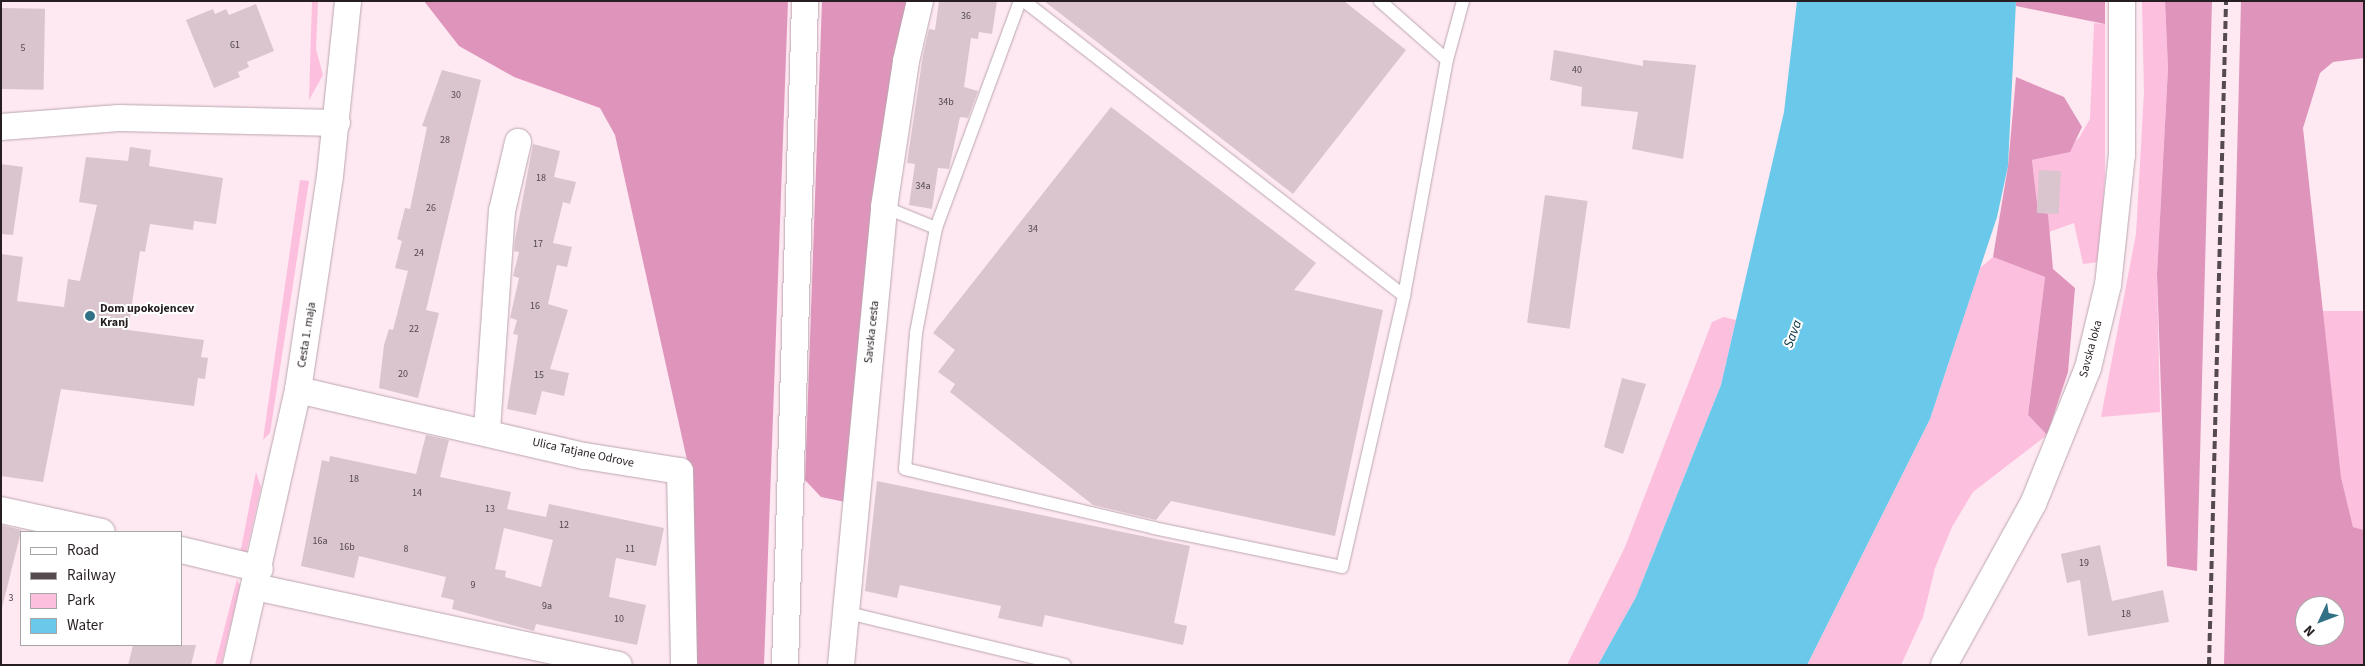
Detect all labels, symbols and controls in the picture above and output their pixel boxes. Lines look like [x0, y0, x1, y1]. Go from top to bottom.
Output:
house number: 36 [961, 11, 971, 23]
house number: 61 [230, 40, 240, 52]
house number: 5 [21, 43, 25, 55]
house number: 40 [1572, 65, 1582, 77]
house number: 30 [451, 90, 461, 102]
house number: 34b [938, 97, 954, 109]
house number: 28 [440, 135, 450, 147]
house number: 18 [536, 173, 546, 185]
house number: 34a [916, 181, 930, 193]
house number: 26 [426, 203, 436, 215]
house number: 34 [1028, 224, 1038, 236]
house number: 17 [533, 239, 543, 251]
house number: 24 [414, 248, 424, 260]
street label: Savska cesta [862, 300, 882, 364]
street label: Cesta 1. maja [295, 301, 319, 369]
house number: 16 [530, 301, 540, 313]
place label: Dom upokojencev Kranj [100, 302, 194, 330]
marker: Dom upokojencev Kranj [84, 310, 96, 322]
water label: Sava [1780, 318, 1806, 350]
street label: Savska loka [2076, 319, 2106, 379]
house number: 22 [409, 324, 419, 336]
house number: 20 [398, 369, 408, 381]
house number: 15 [534, 370, 544, 382]
street label: Ulica Tatjane Odrove [531, 435, 635, 471]
house number: 18 [349, 474, 359, 486]
house number: 14 [412, 488, 422, 500]
house number: 13 [485, 504, 495, 516]
house number: 12 [559, 520, 569, 532]
legend [20, 531, 182, 646]
house number: 16a [313, 536, 327, 548]
text: Road [67, 540, 99, 561]
house number: 16b [339, 542, 355, 554]
house number: 8 [404, 544, 408, 556]
house number: 11 [625, 544, 635, 556]
house number: 19 [2079, 558, 2089, 570]
text: Railway [67, 565, 116, 586]
house number: 9 [471, 580, 475, 592]
text: Park [67, 590, 95, 611]
house number: 3 [9, 593, 13, 605]
north arrow [2295, 596, 2345, 646]
house number: 9a [542, 601, 552, 613]
house number: 18 [2121, 609, 2131, 621]
house number: 10 [614, 614, 624, 626]
text: Water [67, 615, 103, 636]
text: N [2299, 620, 2320, 641]

